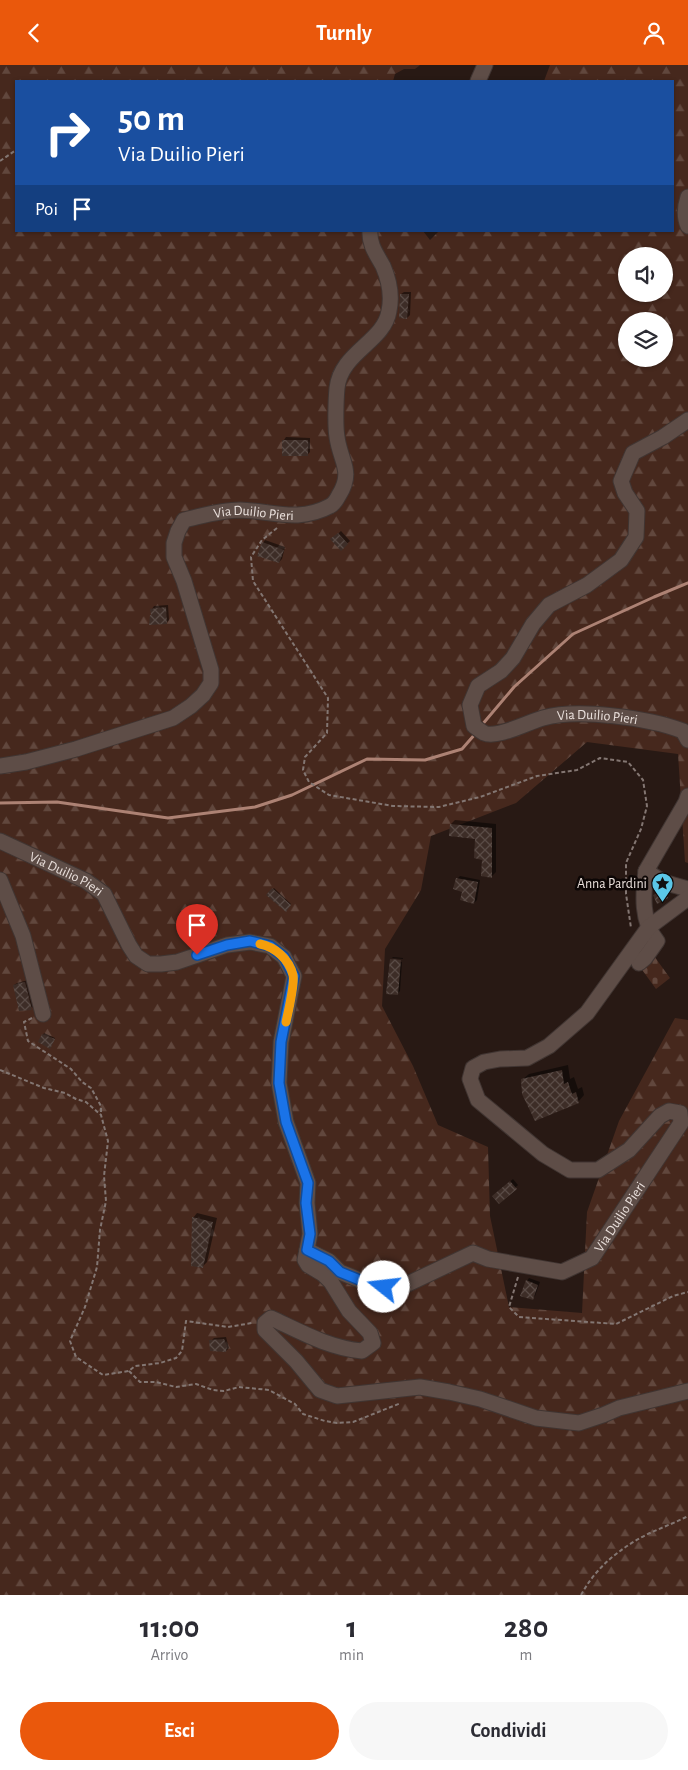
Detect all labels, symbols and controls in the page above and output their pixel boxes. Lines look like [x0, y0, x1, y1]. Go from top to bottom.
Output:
icon: back [20, 19, 48, 47]
icon: person [640, 19, 668, 47]
text: Turnly [316, 22, 372, 44]
icon: right [35, 100, 100, 165]
text: 50 m [118, 102, 185, 137]
text: Via Duilio Pieri [118, 143, 245, 165]
icon: arrive [68, 195, 96, 223]
text: Poi [35, 200, 58, 219]
map controls [618, 247, 673, 367]
button: sound [618, 247, 673, 302]
button: layers [618, 312, 673, 367]
street label: Via Duilio Pieri [212, 504, 294, 523]
street label: Via Duilio Pieri [557, 708, 639, 727]
street label: Via Duilio Pieri [27, 850, 105, 899]
place icon: Anna Pardini [651, 871, 675, 902]
place label: Anna Pardini [577, 877, 647, 891]
pin [176, 904, 218, 955]
icon: arrive [183, 911, 211, 939]
street label: Via Duilio Pieri [592, 1180, 648, 1255]
position arrow [357, 1260, 409, 1312]
text: 11:00 [140, 1613, 199, 1643]
text: 1 [346, 1613, 357, 1643]
text: 280 [504, 1613, 548, 1643]
text: Arrivo [151, 1647, 188, 1663]
text: min [339, 1647, 364, 1663]
text: m [520, 1647, 532, 1663]
button: Esci [20, 1702, 339, 1760]
button: Condividi [349, 1702, 668, 1760]

